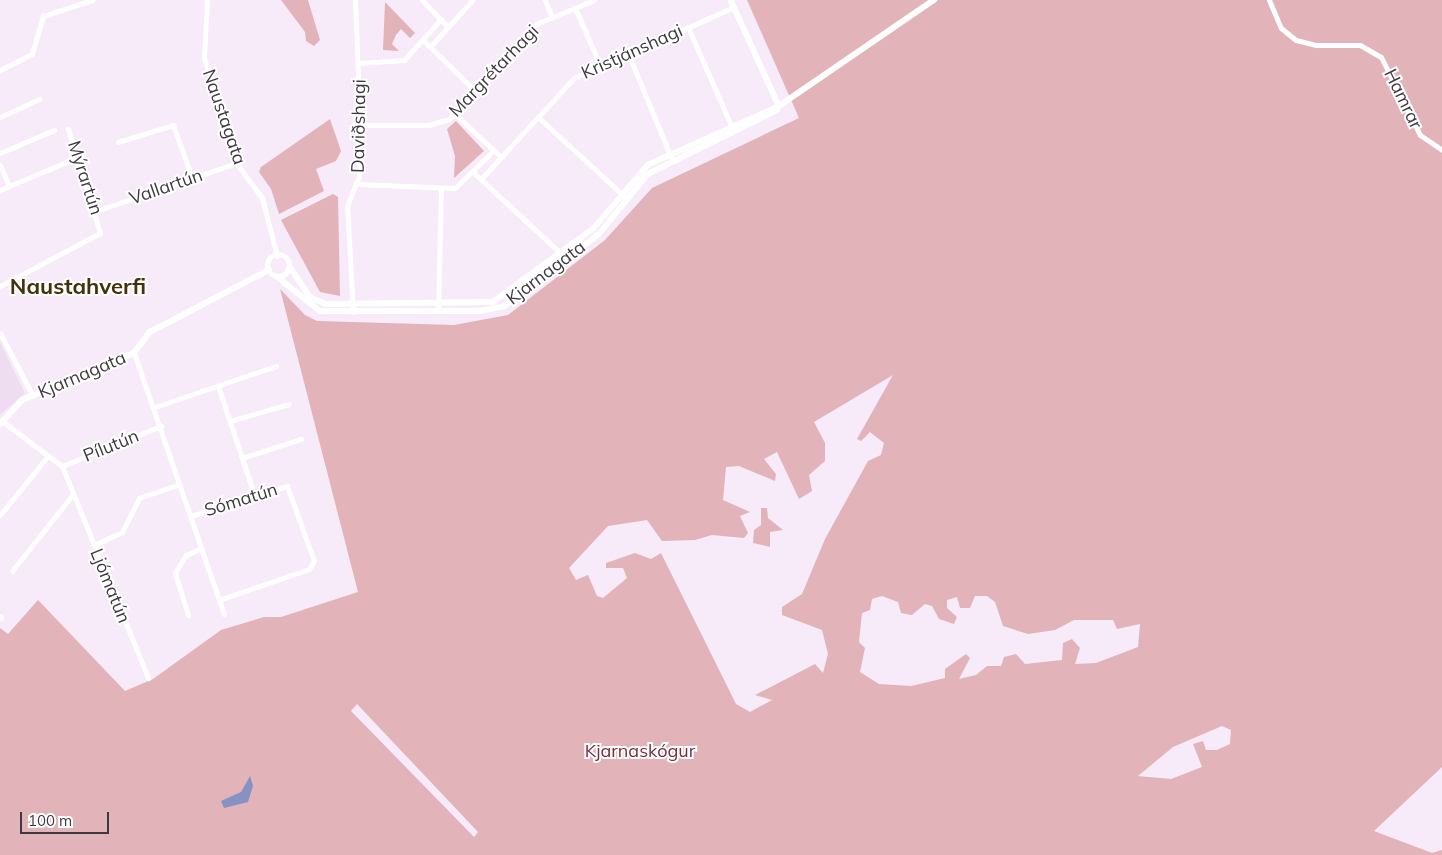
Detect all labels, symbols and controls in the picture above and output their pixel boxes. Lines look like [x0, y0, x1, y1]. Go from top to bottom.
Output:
street label: Margrétarhagi [445, 20, 543, 122]
street label: Kristjánshagi [578, 20, 686, 84]
street label: Hamrar [1379, 65, 1427, 133]
street label: Naustagata [198, 67, 250, 167]
street label: Daviðshagi [347, 79, 371, 173]
street label: Mýrartún [63, 138, 107, 218]
street label: Vallartún [127, 164, 205, 210]
street label: Kjarnagata [502, 236, 590, 310]
district label: Naustahverfi [10, 274, 146, 300]
street label: Kjarnagata [35, 347, 129, 403]
street label: Pílutún [80, 425, 142, 467]
street label: Sómatún [202, 479, 280, 521]
street label: Ljómatún [85, 546, 135, 626]
park label: Kjarnaskógur [585, 740, 695, 762]
scale bar [22, 802, 111, 834]
text: 100 m [28, 811, 72, 830]

